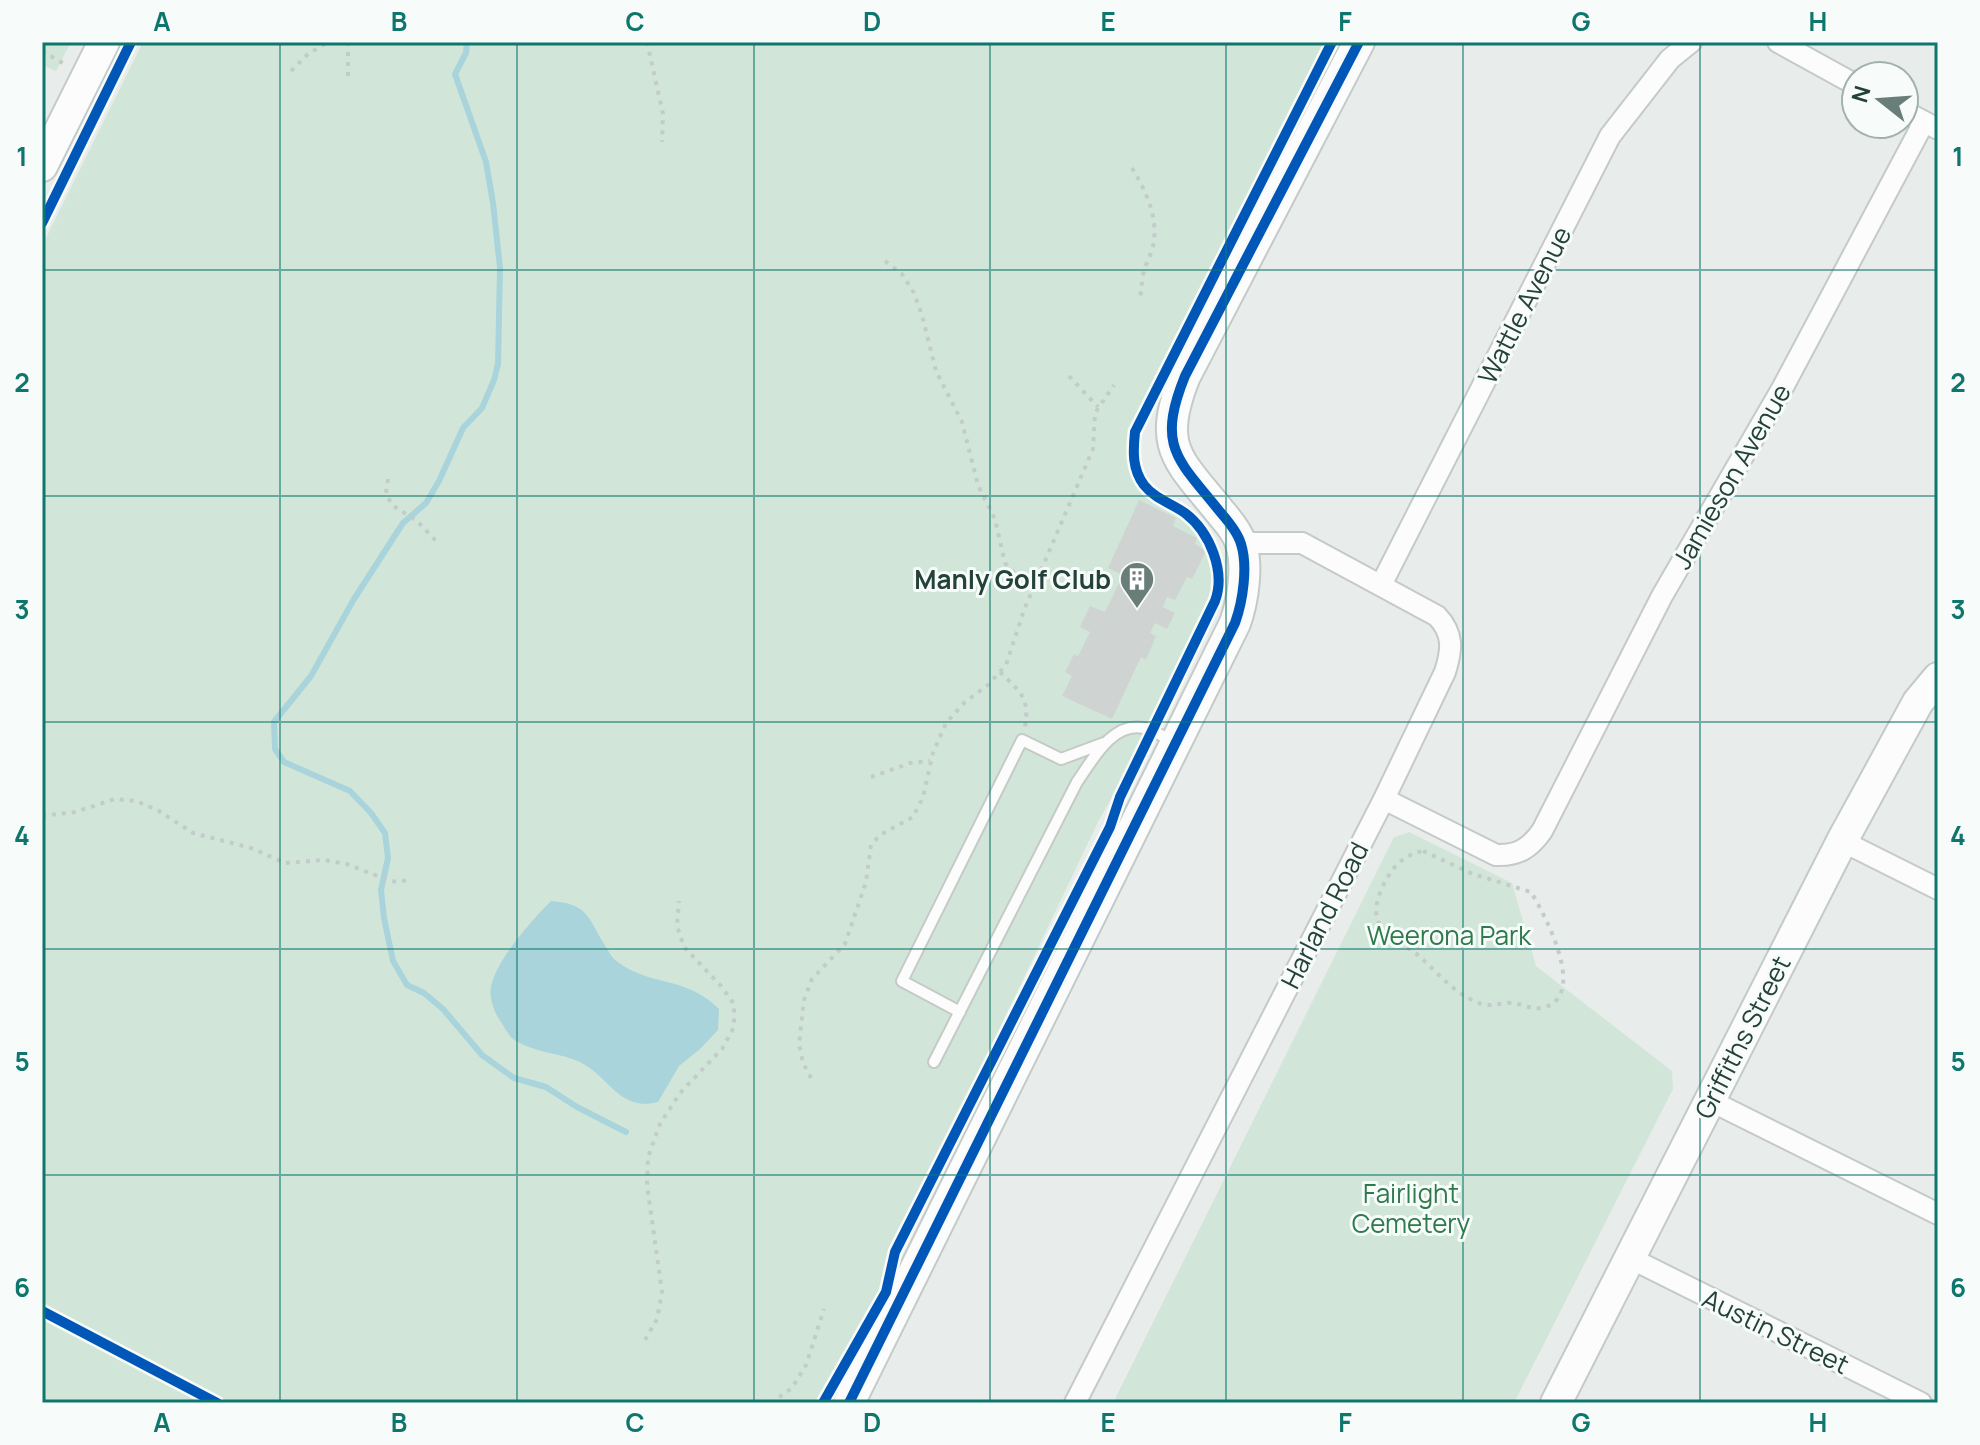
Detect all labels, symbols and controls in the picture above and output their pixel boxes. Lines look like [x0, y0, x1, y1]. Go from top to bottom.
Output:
text: A [153, 3, 171, 39]
text: B [391, 3, 407, 39]
text: C [625, 3, 645, 39]
text: D [863, 3, 881, 39]
text: E [1100, 3, 1116, 39]
text: F [1338, 3, 1352, 39]
text: G [1571, 3, 1591, 39]
text: H [1809, 3, 1827, 39]
north arrow [1840, 60, 1920, 140]
text: N [1844, 82, 1878, 106]
text: 1 [16, 138, 28, 174]
text: 1 [1952, 138, 1964, 174]
street label: Wattle Avenue [1469, 220, 1579, 390]
text: 2 [14, 364, 30, 400]
text: 2 [1950, 364, 1966, 400]
street label: Jamieson Avenue [1663, 377, 1799, 575]
building icon: Manly Golf Club [1118, 560, 1156, 610]
place label: Manly Golf Club [914, 561, 1111, 597]
text: 3 [14, 591, 30, 627]
text: 3 [1950, 591, 1966, 627]
text: 4 [14, 817, 30, 853]
text: 4 [1950, 817, 1966, 853]
street label: Harland Road [1272, 836, 1376, 994]
park label: Weerona Park [1367, 917, 1532, 953]
street label: Griffiths Street [1685, 949, 1799, 1125]
text: 5 [14, 1043, 30, 1079]
text: 5 [1950, 1043, 1966, 1079]
park label: Fairlight Cemetery [1352, 1175, 1471, 1241]
text: 6 [14, 1269, 30, 1305]
text: 6 [1950, 1269, 1966, 1305]
street label: Austin Street [1697, 1280, 1855, 1382]
text: A [153, 1404, 171, 1440]
text: B [391, 1404, 407, 1440]
text: C [625, 1404, 645, 1440]
text: D [863, 1404, 881, 1440]
text: E [1100, 1404, 1116, 1440]
text: F [1338, 1404, 1352, 1440]
text: G [1571, 1404, 1591, 1440]
text: H [1809, 1404, 1827, 1440]

